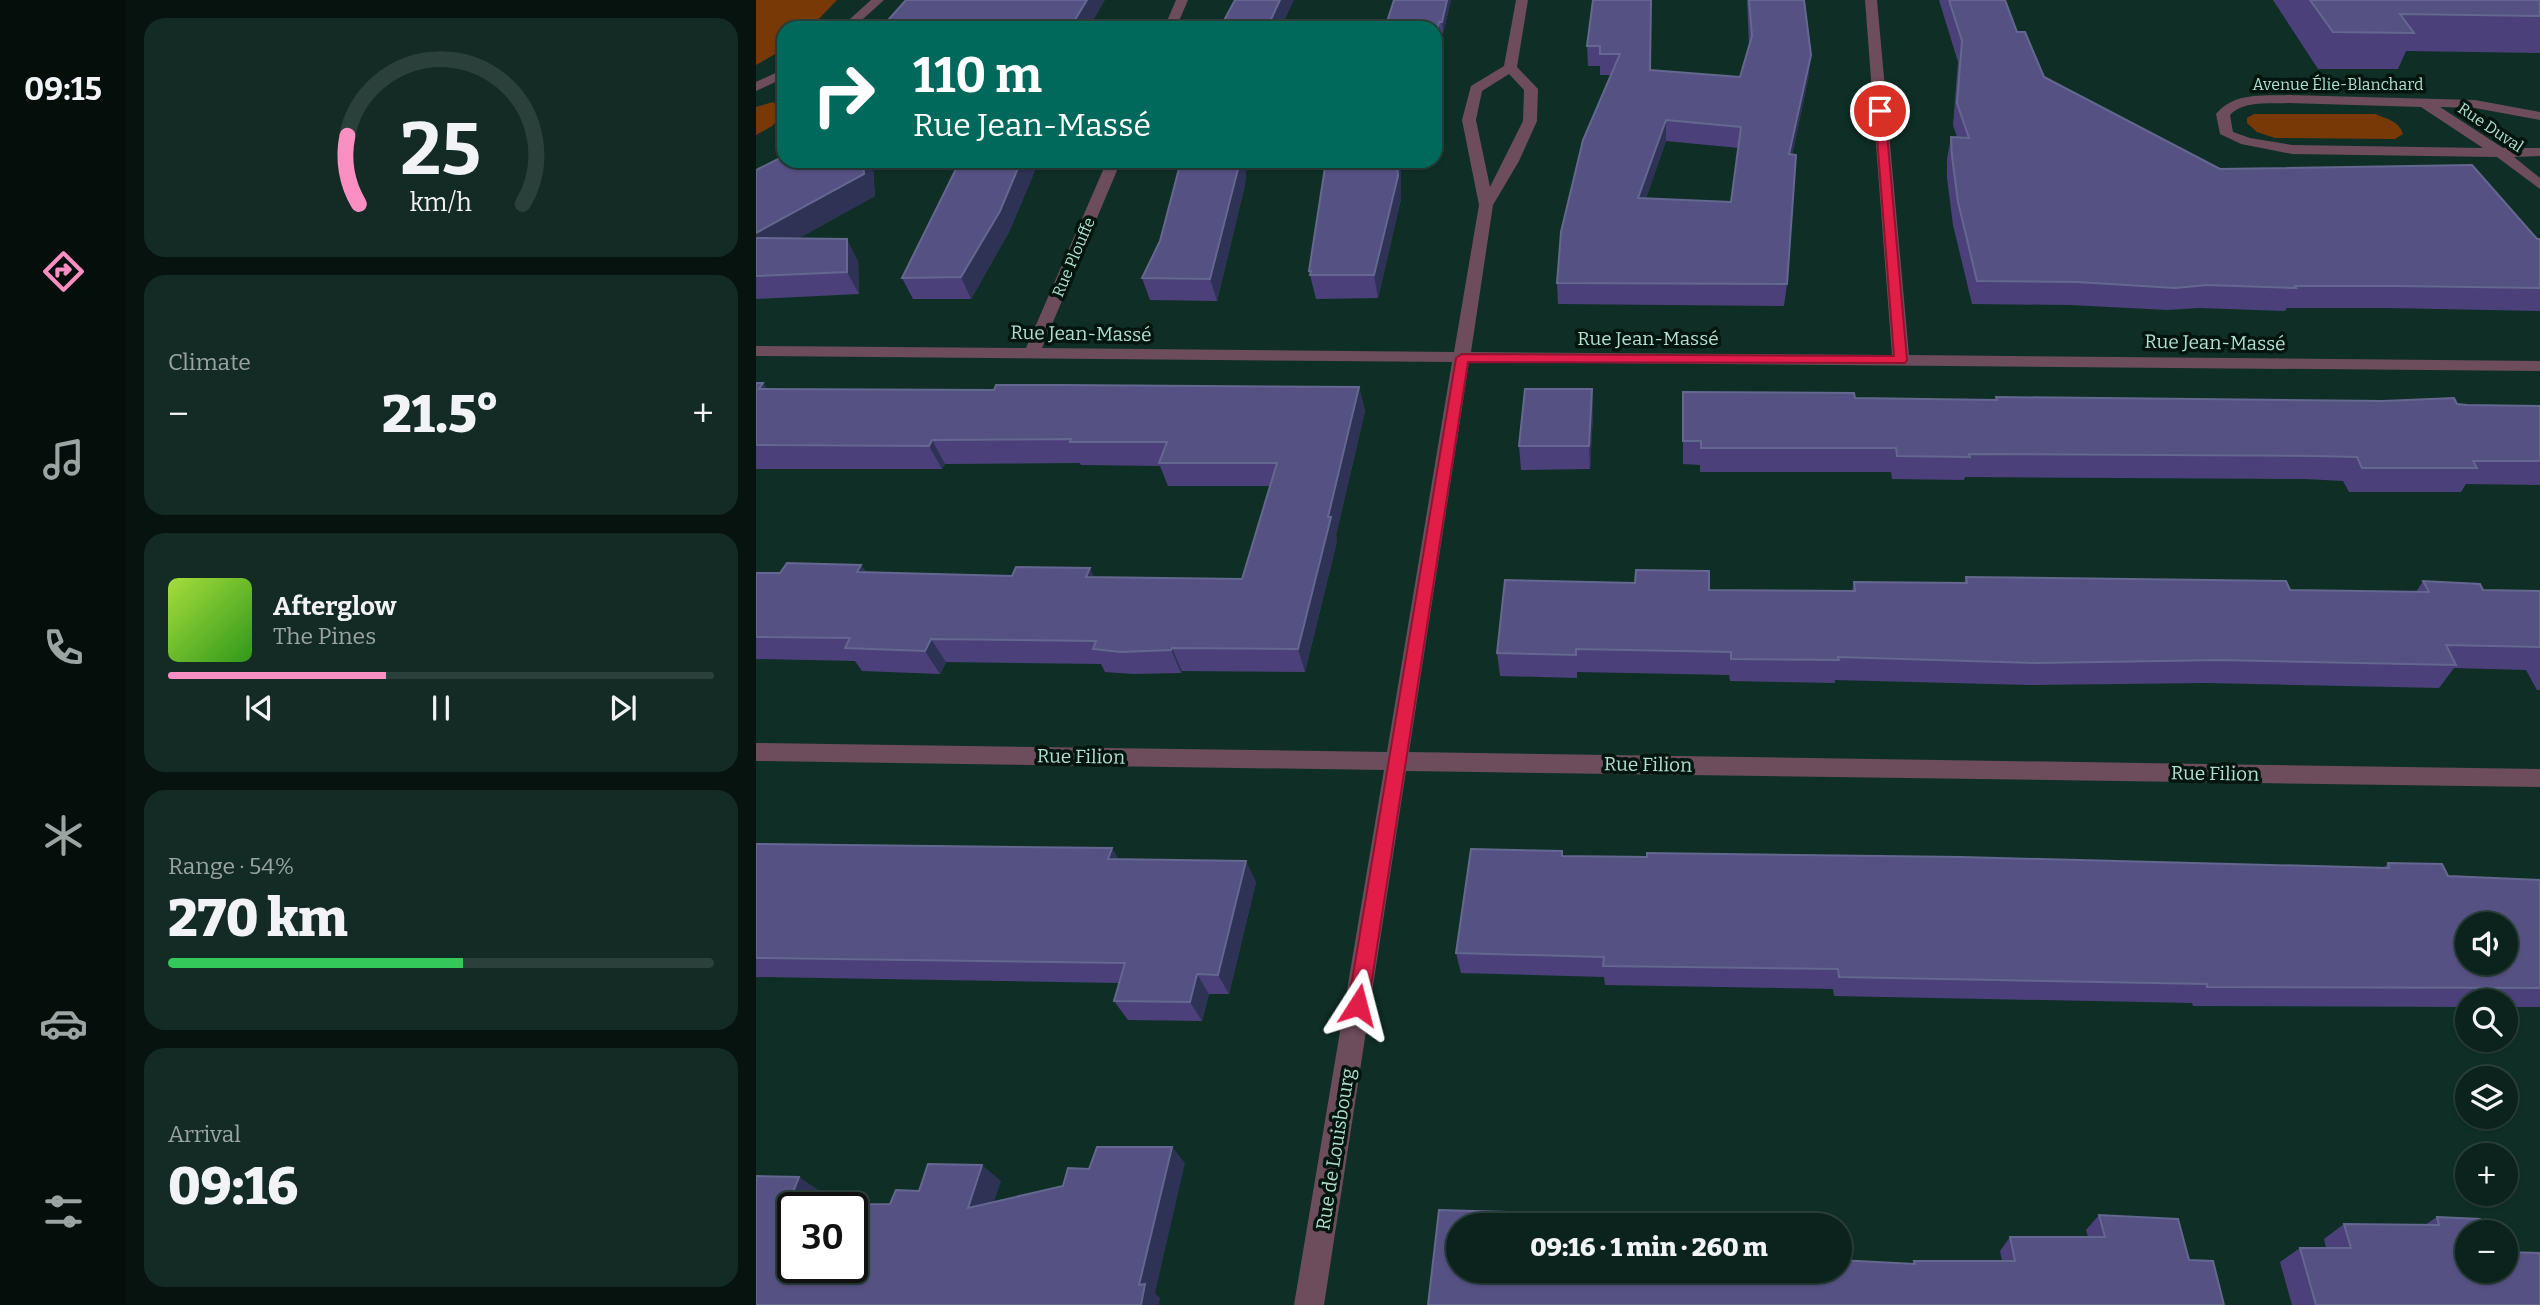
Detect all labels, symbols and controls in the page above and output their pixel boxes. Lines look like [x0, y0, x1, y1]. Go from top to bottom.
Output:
text: 110 m [913, 46, 1042, 105]
icon: right [798, 49, 889, 140]
text: 09:15 [24, 70, 102, 108]
street label: Avenue Élie-Blanchard [2252, 74, 2424, 94]
pin [1850, 81, 1910, 141]
icon: arrive [1861, 92, 1899, 130]
street label: Rue Duval [2454, 99, 2527, 156]
text: 25 [401, 106, 481, 193]
text: Rue Jean-Massé [913, 106, 1151, 144]
text: km/h [410, 188, 472, 218]
street label: Rue Plouffe [1048, 215, 1099, 300]
icon: directions [39, 247, 88, 296]
street label: Rue Jean-Massé [1010, 321, 1152, 346]
street label: Rue Jean-Massé [1577, 327, 1719, 350]
street label: Rue Jean-Massé [2144, 330, 2286, 355]
text: Climate [168, 348, 251, 376]
text: 21.5° [382, 383, 499, 446]
text: − [168, 391, 189, 437]
text: + [692, 391, 714, 437]
icon: music [39, 435, 88, 484]
text: Afterglow [273, 591, 396, 622]
text: The Pines [273, 622, 376, 650]
icon: phone [39, 623, 88, 672]
icon: previous [240, 689, 278, 727]
icon: pause [422, 689, 460, 727]
icon: next [604, 689, 642, 727]
street label: Rue Filion [1037, 744, 1125, 769]
street label: Rue Filion [1604, 752, 1692, 777]
street label: Rue Filion [2171, 761, 2259, 786]
icon: climate [39, 811, 88, 860]
text: Range · 54% [168, 852, 294, 880]
text: 270 km [168, 887, 348, 950]
map controls [2455, 912, 2518, 1283]
button: sound [2455, 912, 2518, 975]
position arrow [1321, 968, 1395, 1042]
button: search [2455, 989, 2518, 1052]
icon: car [39, 999, 88, 1048]
street label: Rue de Louisbourg [1311, 1066, 1360, 1232]
button: layers [2455, 1066, 2518, 1129]
text: Arrival [168, 1120, 241, 1148]
button: + [2455, 1143, 2518, 1206]
text: 09:16 [168, 1155, 298, 1218]
icon: filters [39, 1187, 88, 1236]
speed limit sign: 30 [777, 1192, 868, 1283]
button: − [2455, 1220, 2518, 1283]
text: 09:16 · 1 min · 260 m [1530, 1232, 1768, 1263]

